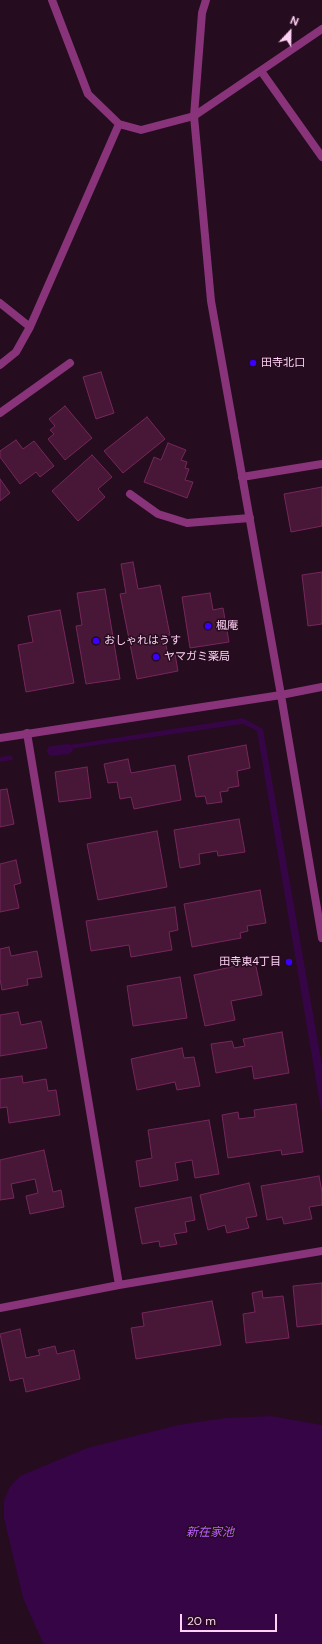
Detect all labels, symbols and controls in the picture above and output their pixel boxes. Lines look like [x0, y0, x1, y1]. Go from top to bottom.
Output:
north arrow [270, 12, 310, 52]
text: N [288, 13, 301, 29]
place label: 田寺北口 [261, 356, 305, 370]
marker: 田寺北口 [248, 358, 258, 368]
place label: 楓庵 [216, 619, 238, 633]
marker: 楓庵 [203, 621, 213, 631]
place label: おしゃれはうす [104, 634, 181, 648]
marker: おしゃれはうす [91, 636, 101, 646]
place label: ヤマガミ薬局 [164, 650, 230, 664]
marker: ヤマガミ薬局 [151, 652, 161, 662]
place label: 田寺東4丁目 [219, 955, 281, 969]
marker: 田寺東4丁目 [284, 957, 294, 967]
water label: 新在家池 [186, 1526, 234, 1540]
scale bar [182, 1606, 279, 1632]
text: 20 m [187, 1613, 216, 1629]

